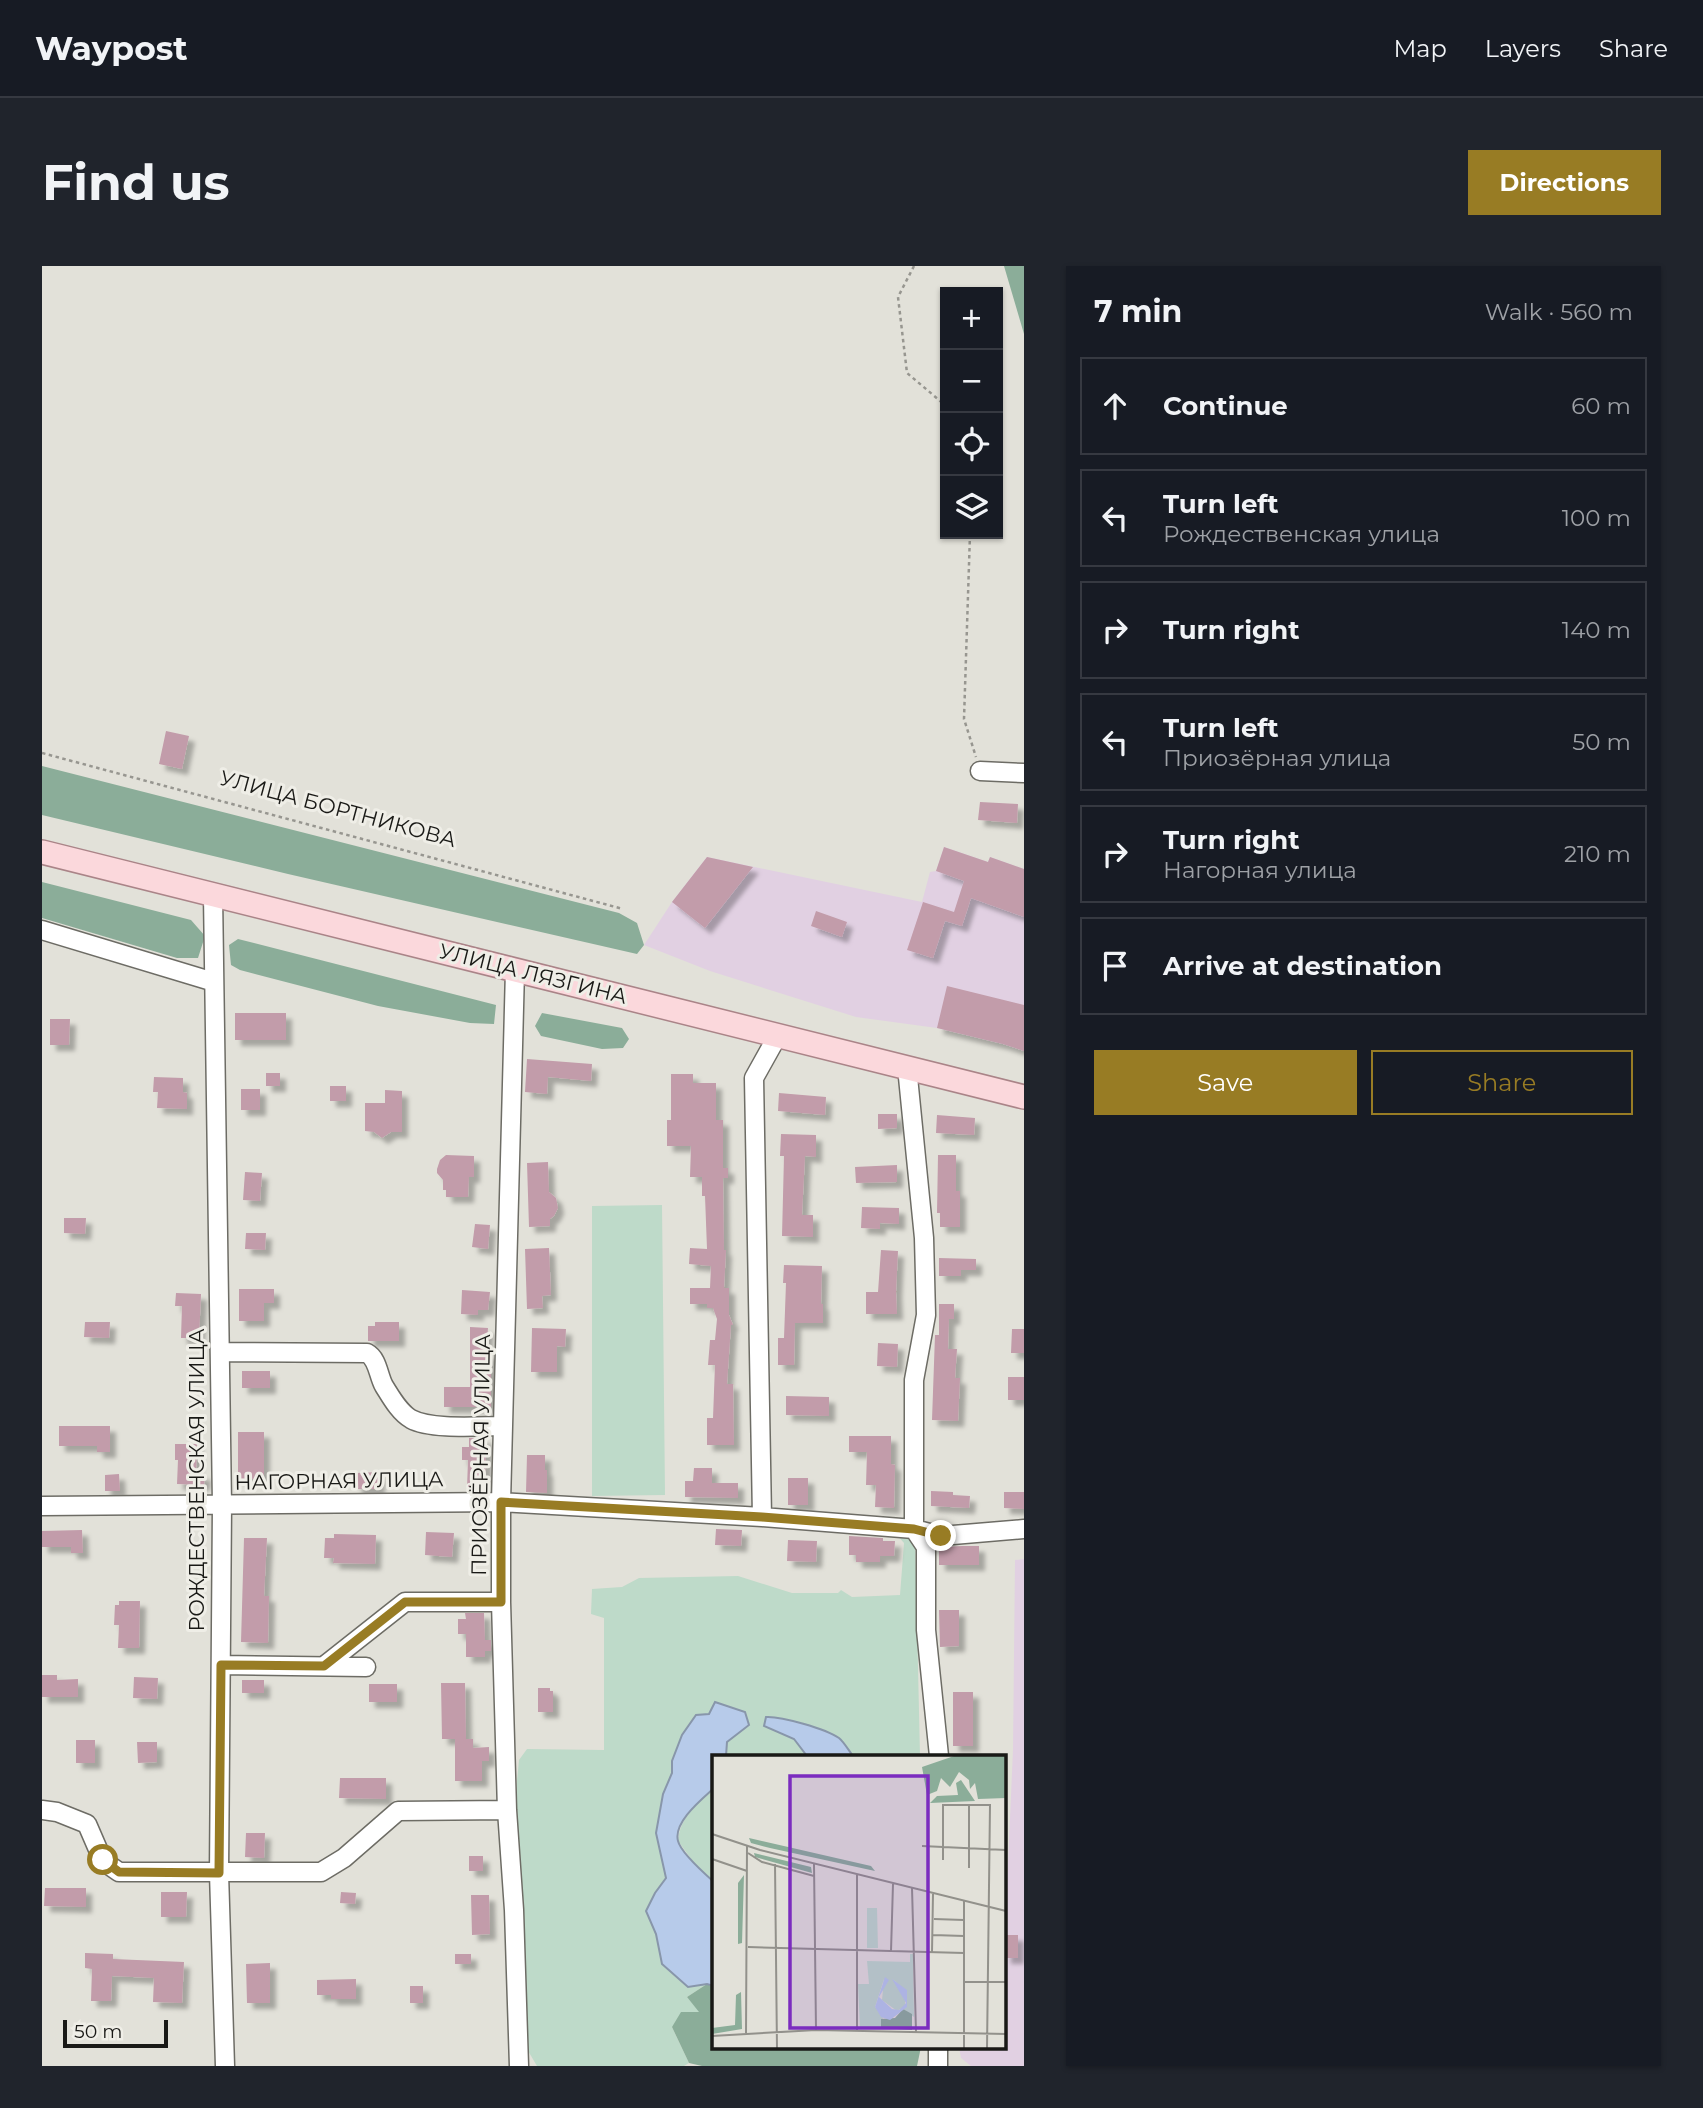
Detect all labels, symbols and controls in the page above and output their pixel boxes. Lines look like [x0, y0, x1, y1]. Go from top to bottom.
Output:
text: Waypost [35, 28, 188, 68]
text: Map [1393, 34, 1447, 63]
text: Layers [1485, 34, 1561, 63]
text: Share [1599, 34, 1668, 63]
button: Directions [1468, 150, 1661, 215]
text: Find us [42, 153, 230, 212]
map controls [940, 287, 1003, 539]
button: + [940, 287, 1003, 350]
text: 7 min [1094, 293, 1182, 330]
text: Walk · 560 m [1485, 298, 1633, 326]
button: − [940, 350, 1003, 413]
icon: ahead [1096, 387, 1134, 425]
text: Continue [1163, 390, 1288, 422]
text: 60 m [1571, 392, 1631, 420]
button: locate [940, 413, 1003, 476]
button: layers [940, 476, 1003, 539]
text: Turn left [1163, 488, 1279, 520]
icon: left [1096, 499, 1134, 537]
text: 100 m [1562, 504, 1631, 532]
text: Рождественская улица [1163, 520, 1440, 548]
icon: right [1096, 611, 1134, 649]
text: Turn right [1163, 614, 1299, 646]
text: 140 m [1562, 616, 1631, 644]
text: Turn left [1163, 712, 1279, 744]
icon: left [1096, 723, 1134, 761]
text: 50 m [1572, 728, 1631, 756]
text: Приозёрная улица [1163, 744, 1391, 772]
street label: УЛИЦА БОРТНИКОВА [217, 765, 459, 852]
text: Turn right [1163, 824, 1299, 856]
icon: right [1096, 835, 1134, 873]
text: 210 m [1564, 840, 1631, 868]
text: Нагорная улица [1163, 856, 1357, 884]
street label: УЛИЦА ЛЯЗГИНА [437, 938, 630, 1009]
icon: arrive [1096, 947, 1134, 985]
text: Arrive at destination [1163, 950, 1442, 982]
button: Save [1094, 1050, 1357, 1115]
button: Share [1371, 1050, 1633, 1115]
street label: РОЖДЕСТВЕНСКАЯ УЛИЦА [184, 1328, 209, 1632]
street label: ПРИОЗЁРНАЯ УЛИЦА [466, 1333, 495, 1576]
street label: НАГОРНАЯ УЛИЦА [234, 1466, 444, 1495]
route end [925, 1520, 956, 1551]
inset map [712, 1755, 1006, 2049]
route start [87, 1844, 118, 1875]
scale bar [63, 2017, 168, 2049]
text: 50 m [74, 2020, 122, 2043]

